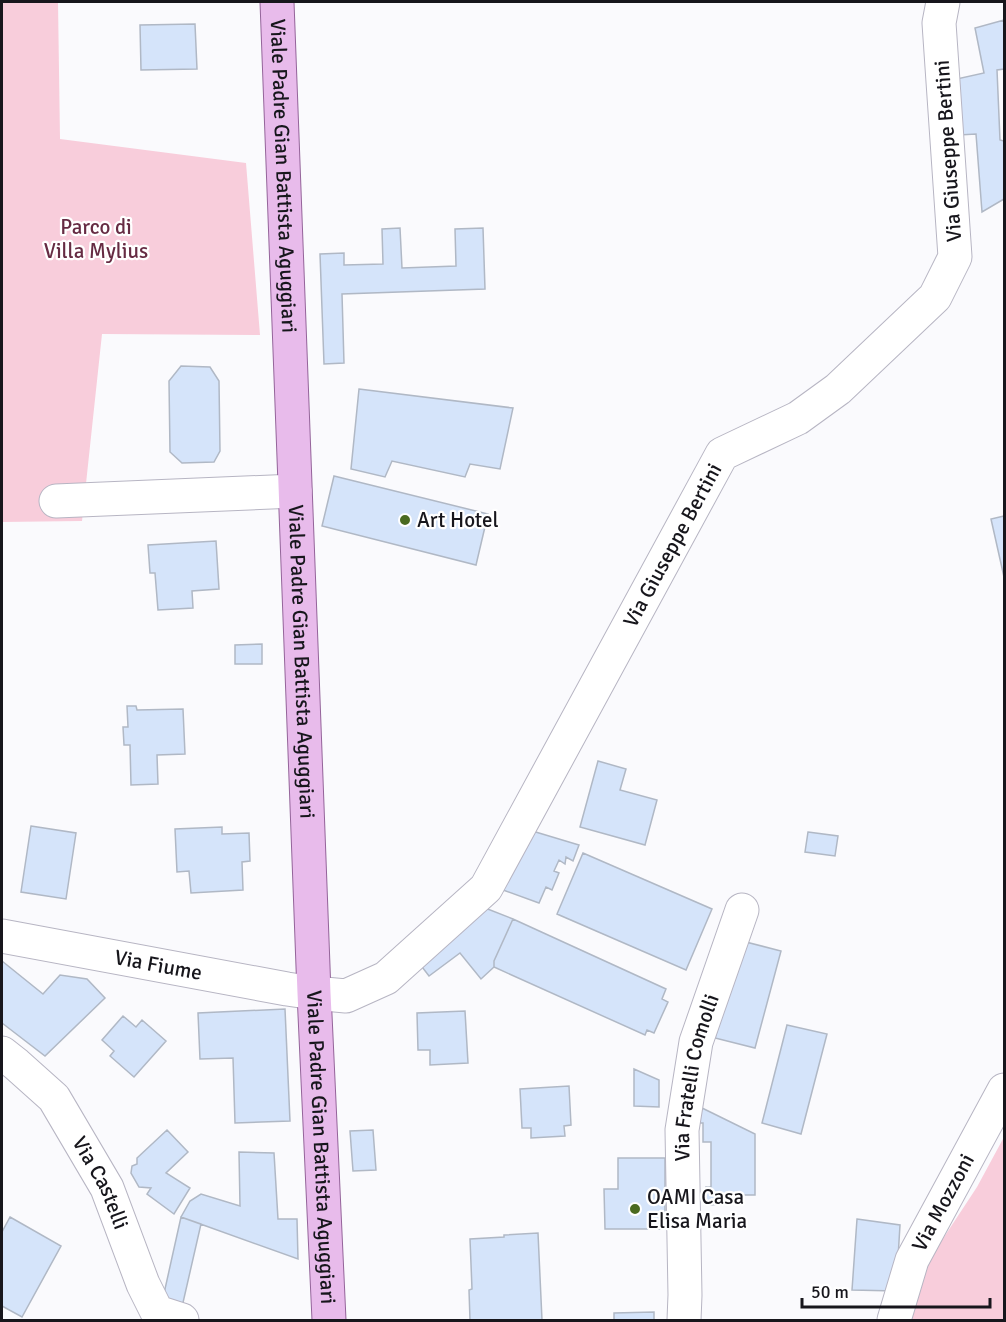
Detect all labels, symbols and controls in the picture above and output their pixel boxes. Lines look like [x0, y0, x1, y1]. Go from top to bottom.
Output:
street label: Viale Padre Gian Battista Aguggiari [265, 18, 302, 333]
street label: Via Giuseppe Bertini [929, 59, 967, 243]
park label: Parco di Villa Mylius [44, 214, 148, 264]
street label: Via Giuseppe Bertini [617, 459, 728, 632]
street label: Viale Padre Gian Battista Aguggiari [283, 504, 320, 819]
place label: Art Hotel [417, 507, 499, 533]
marker: Art Hotel [398, 513, 412, 527]
street label: Via Fiume [112, 944, 204, 986]
street label: Viale Padre Gian Battista Aguggiari [301, 990, 341, 1305]
street label: Via Fratelli Comolli [669, 990, 725, 1162]
street label: Via Castelli [67, 1132, 134, 1233]
street label: Via Mozzoni [906, 1149, 980, 1256]
place label: OAMI Casa Elisa Maria [647, 1184, 747, 1234]
marker: OAMI Casa Elisa Maria [628, 1202, 642, 1216]
scale bar [802, 1271, 990, 1309]
text: 50 m [811, 1281, 849, 1303]

